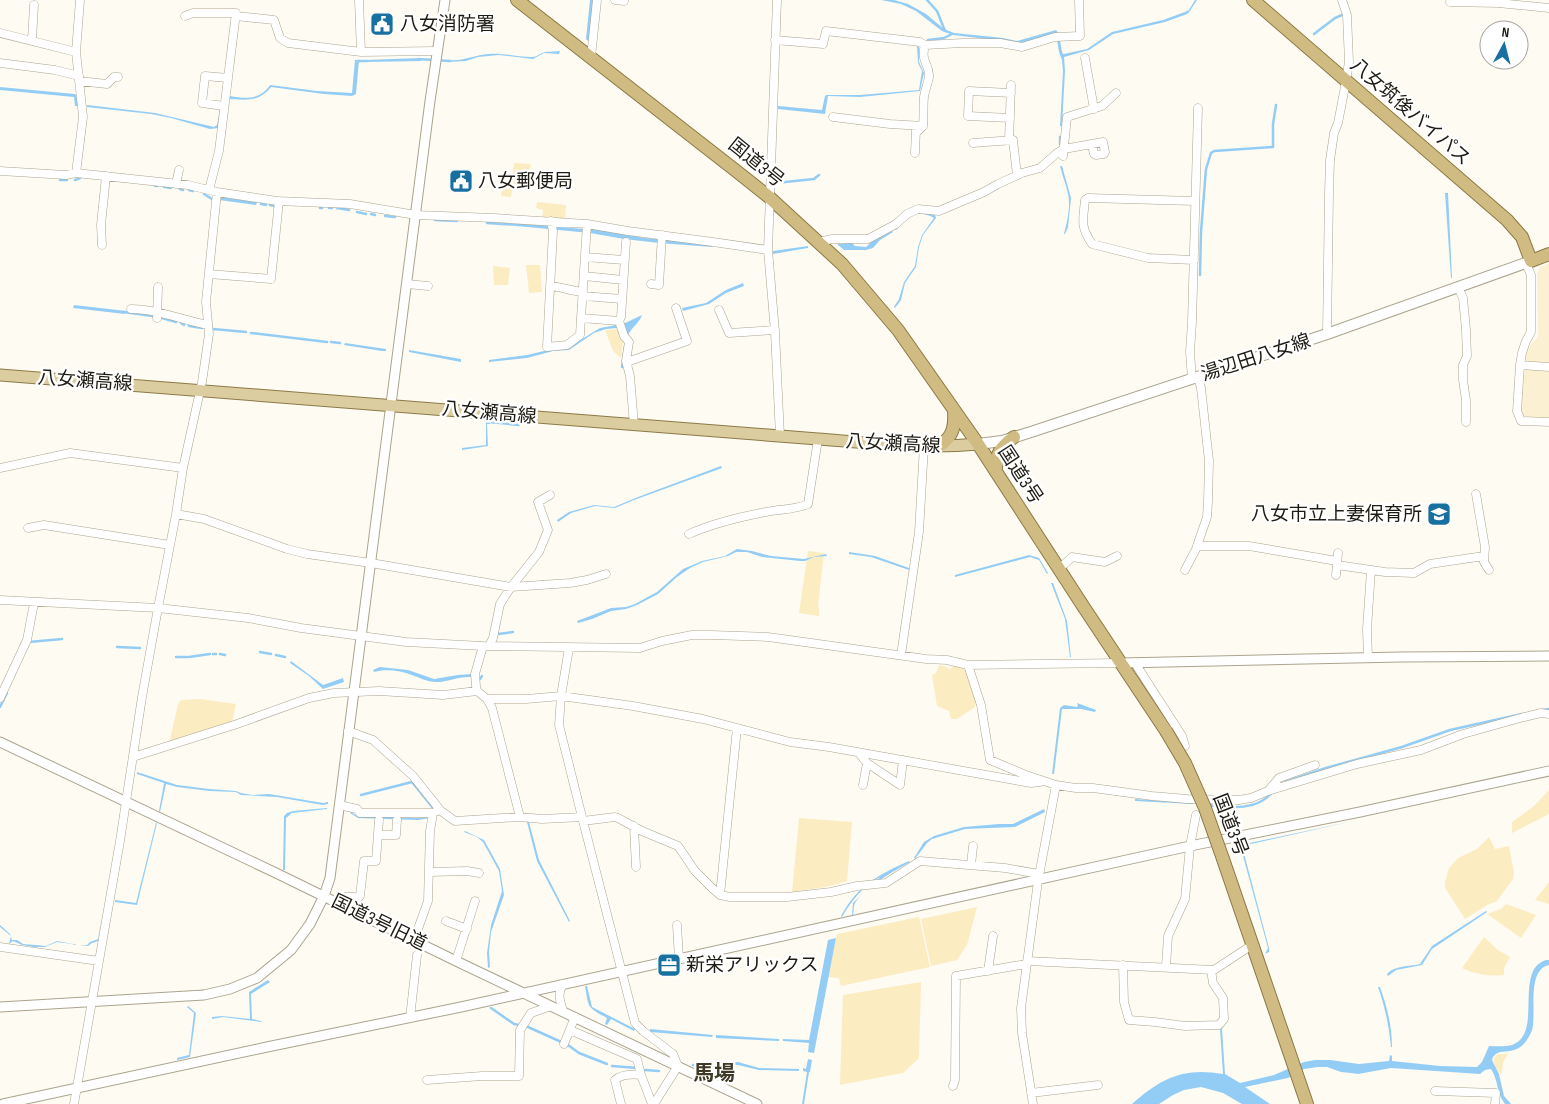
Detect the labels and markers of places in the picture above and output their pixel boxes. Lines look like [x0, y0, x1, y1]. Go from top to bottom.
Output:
public building icon: 八女消防署 [369, 11, 395, 37]
place label: 八女消防署 [400, 13, 495, 36]
public building icon: 八女郵便局 [448, 168, 474, 194]
place label: 八女郵便局 [478, 170, 573, 193]
school or university icon: 八女市立上妻保育所 [1426, 501, 1452, 527]
place label: 八女市立上妻保育所 [1251, 503, 1422, 526]
office icon: 新栄アリックス [656, 952, 682, 978]
place label: 新栄アリックス [686, 954, 818, 977]

